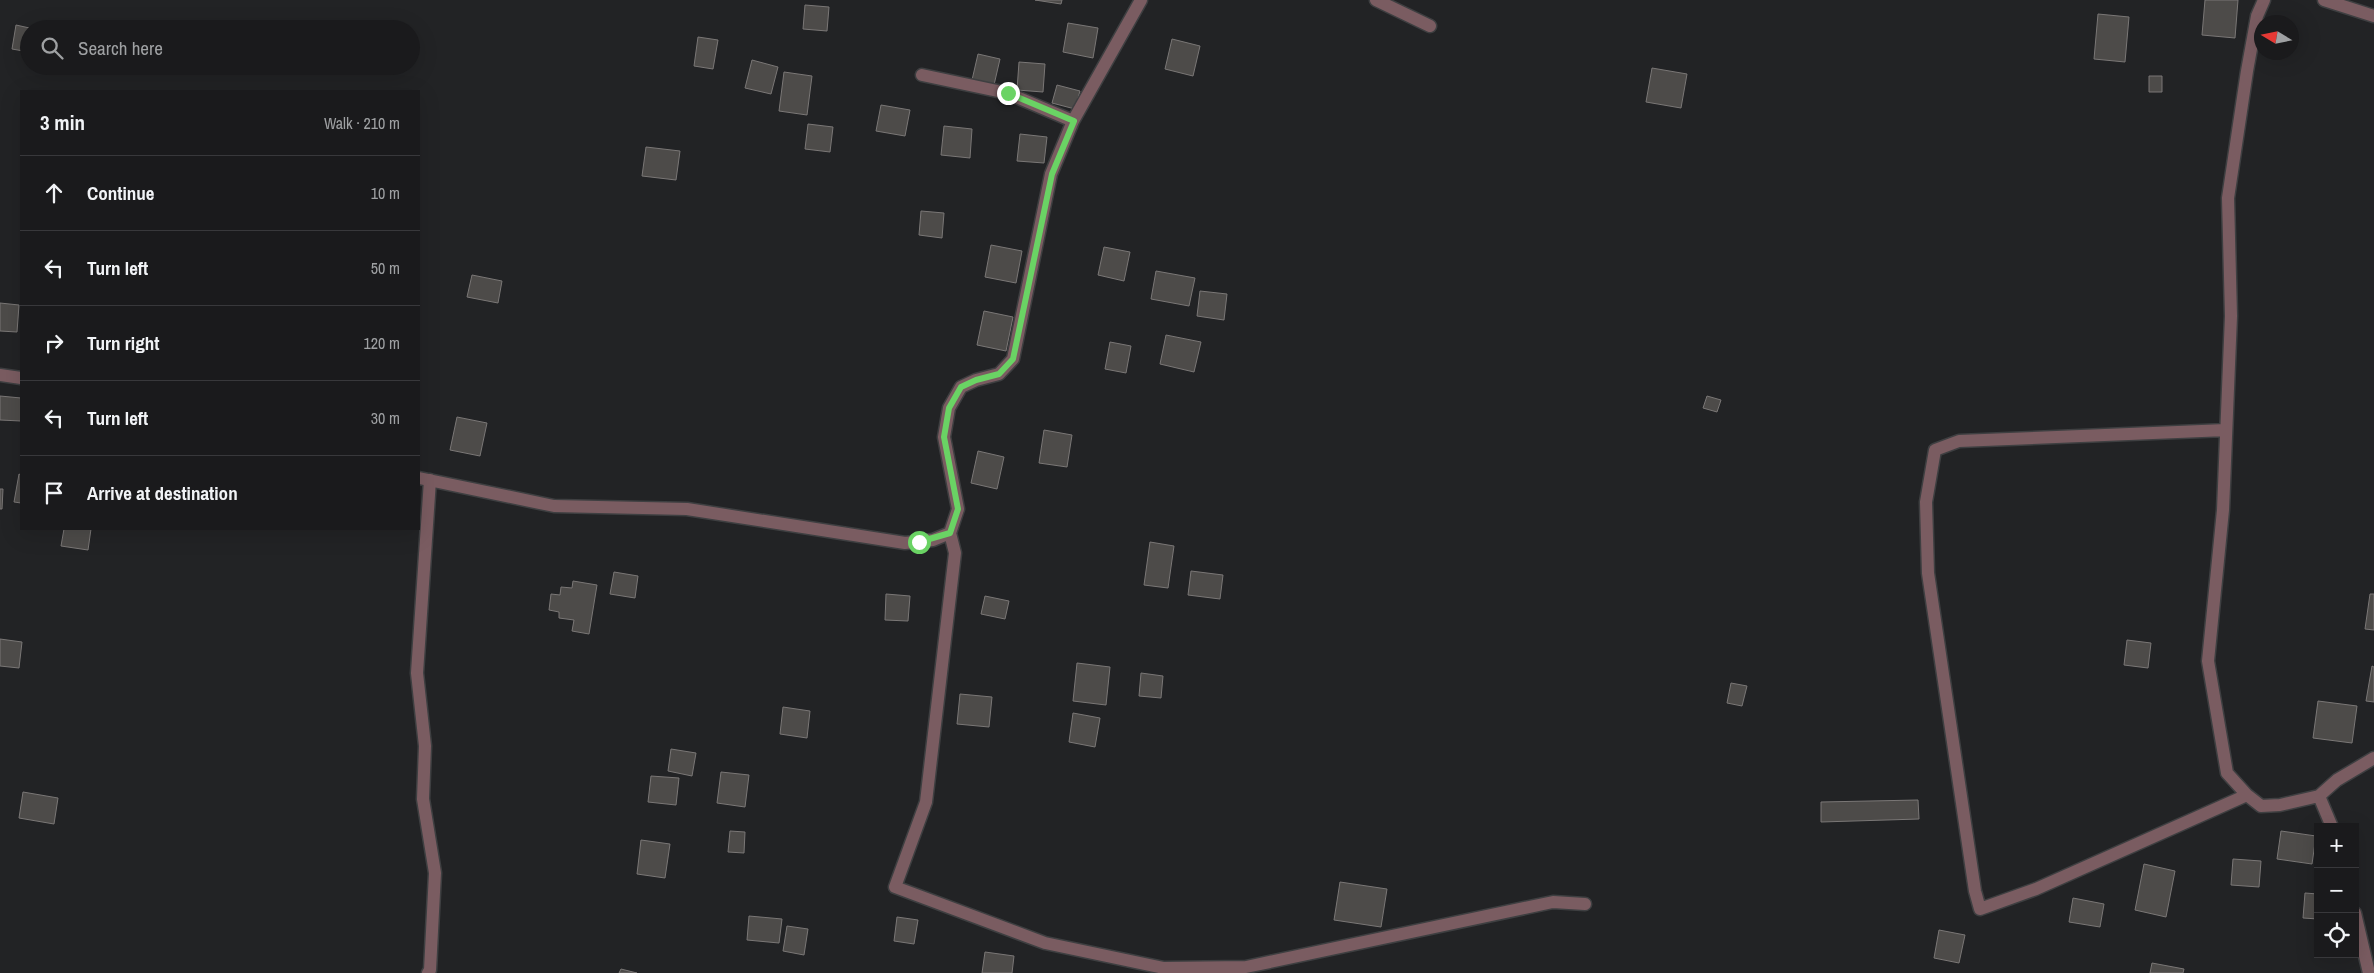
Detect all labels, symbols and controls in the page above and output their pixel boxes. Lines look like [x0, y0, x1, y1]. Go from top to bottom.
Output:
north arrow [2254, 15, 2299, 60]
search box [20, 20, 420, 75]
icon: search [38, 34, 66, 62]
text: Search here [78, 35, 163, 61]
route end [997, 82, 1020, 105]
text: 3 min [40, 108, 85, 137]
text: Walk · 210 m [324, 112, 400, 134]
icon: ahead [40, 179, 68, 207]
text: Continue [87, 180, 155, 206]
text: 10 m [371, 182, 400, 204]
icon: left [40, 254, 68, 282]
text: Turn left [87, 255, 148, 281]
text: 50 m [371, 257, 400, 279]
icon: right [40, 329, 68, 357]
text: Turn right [87, 330, 159, 356]
text: 120 m [364, 332, 400, 354]
icon: left [40, 404, 68, 432]
text: Turn left [87, 405, 148, 431]
text: 30 m [371, 407, 400, 429]
icon: arrive [40, 479, 68, 507]
text: Arrive at destination [87, 480, 238, 506]
route start [908, 531, 931, 554]
map controls [2314, 823, 2359, 958]
button: + [2314, 823, 2359, 868]
button: − [2314, 868, 2359, 913]
button: locate [2314, 913, 2359, 958]

